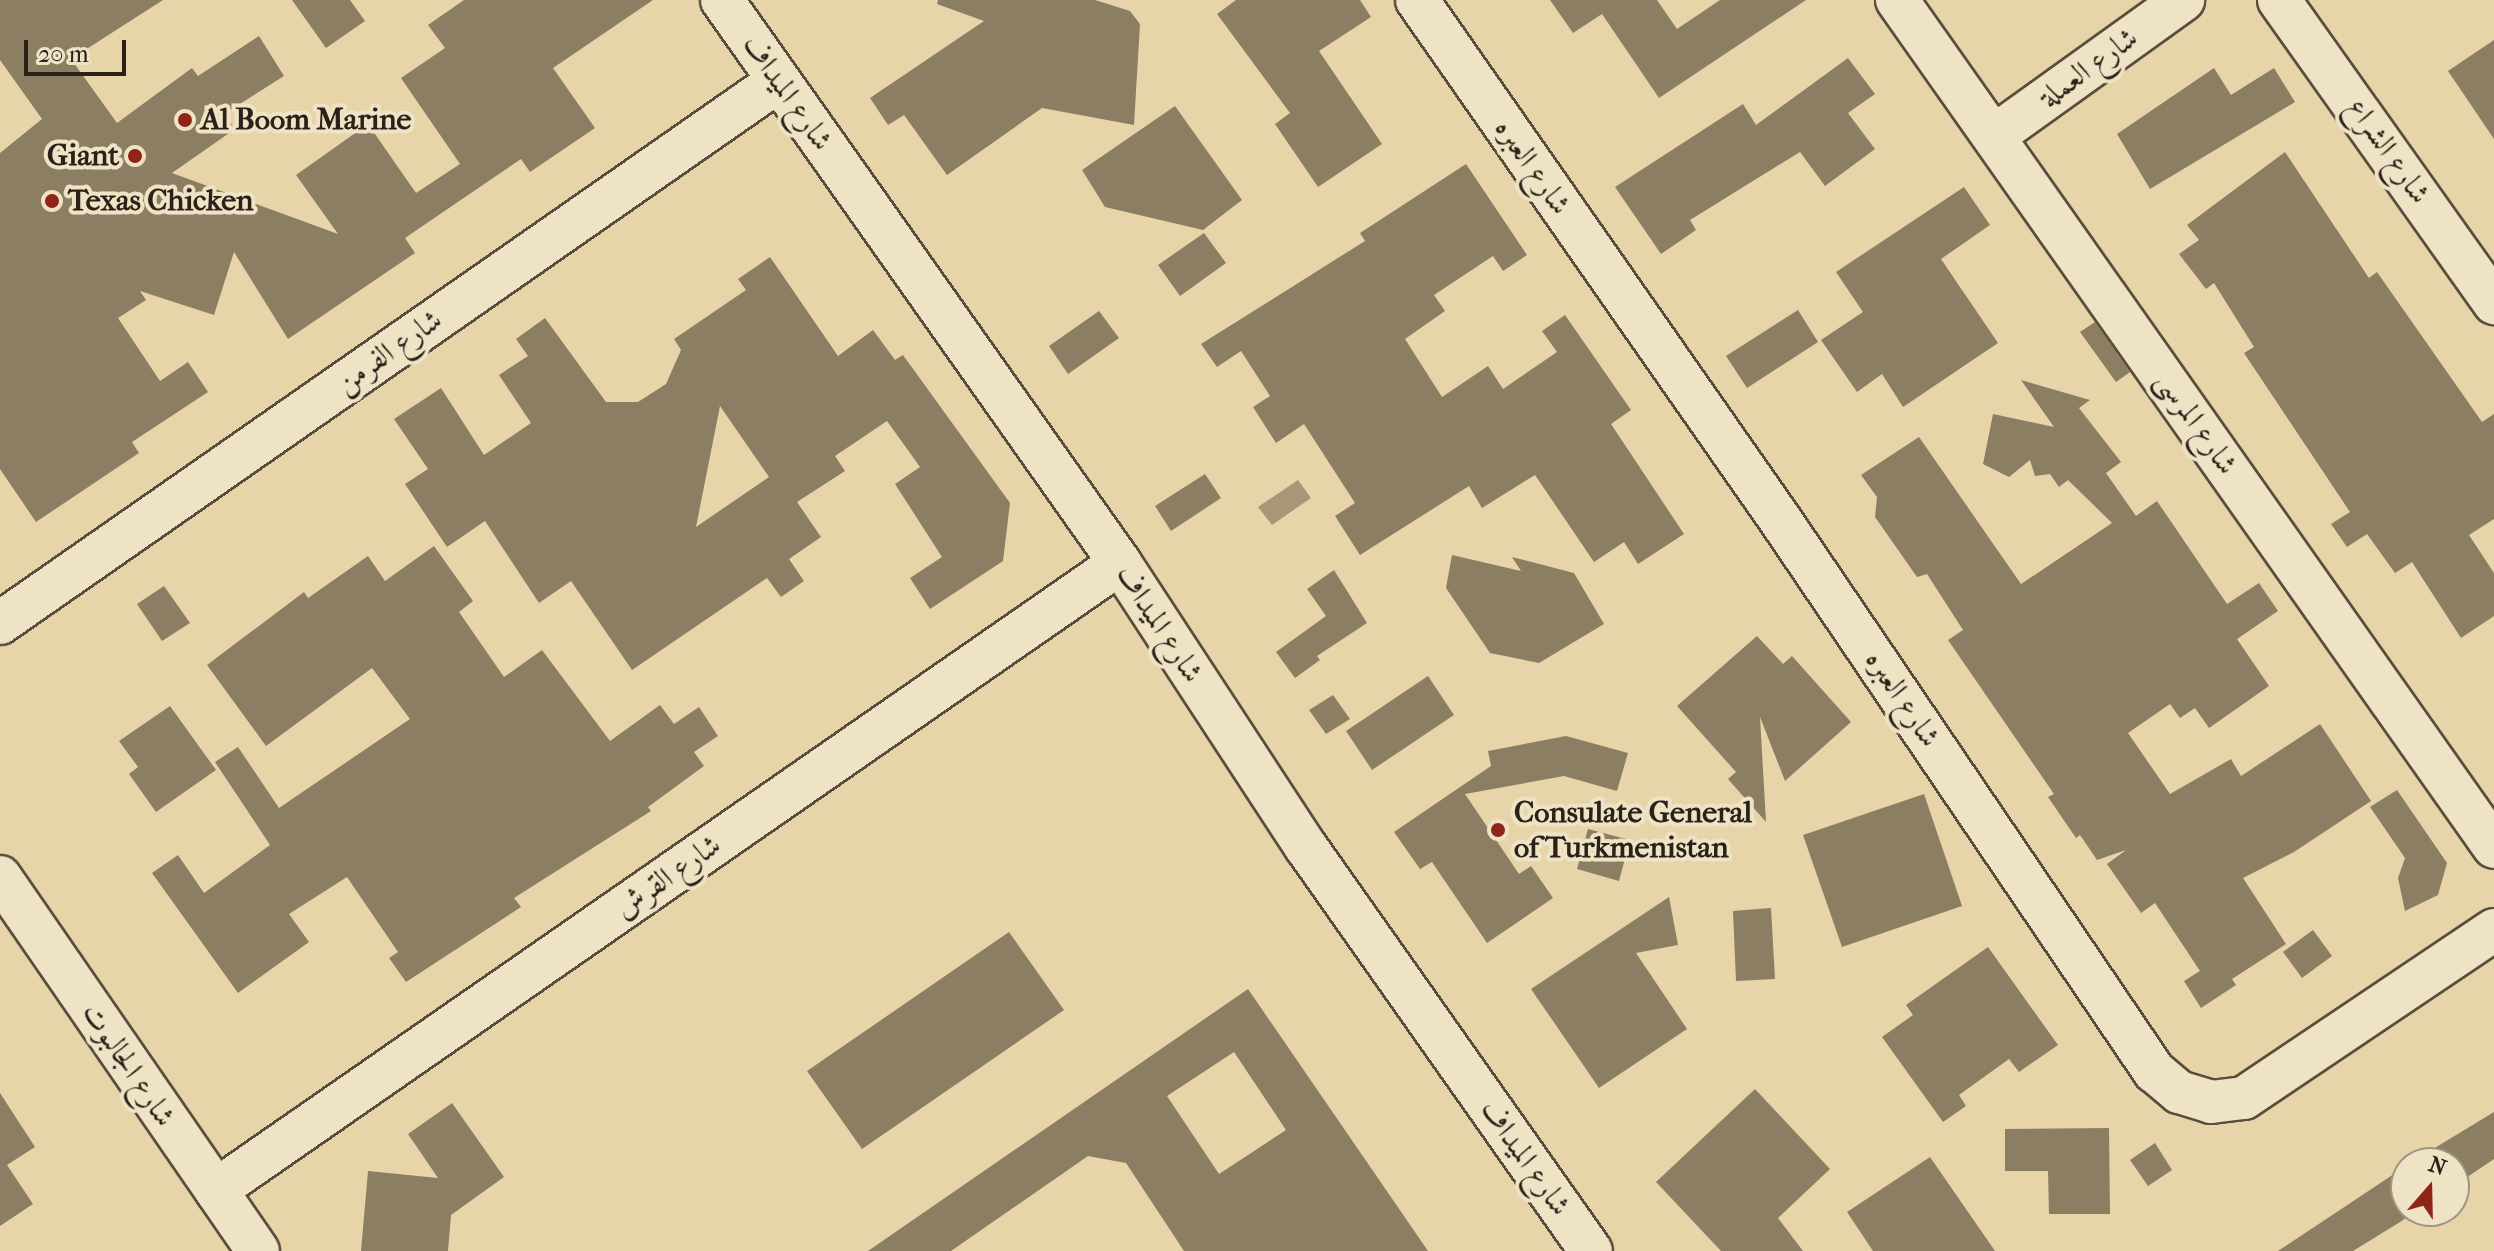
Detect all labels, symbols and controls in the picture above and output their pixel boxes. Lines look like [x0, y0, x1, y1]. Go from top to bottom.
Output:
street label: شارع العملة [2033, 20, 2145, 116]
scale bar [28, 24, 130, 74]
street label: شارع الميداف [734, 28, 840, 158]
text: 20 m [38, 40, 89, 68]
street label: شارع الشراع [2339, 91, 2437, 211]
place label: Al Boom Marine [201, 102, 411, 138]
marker: Al Boom Marine [176, 111, 194, 129]
street label: شارع العبره [1486, 112, 1578, 222]
place label: Giant [47, 138, 119, 174]
marker: Giant [126, 147, 144, 165]
place label: Texas Chicken [68, 183, 253, 219]
marker: Texas Chicken [43, 192, 61, 210]
street label: شارع الفرمن [329, 302, 449, 402]
street label: شارع المرسى [2147, 364, 2245, 482]
street label: شارع الميداف [1108, 558, 1210, 690]
street label: شارع العبره [1857, 644, 1947, 754]
place label: Consulate General of Turkmenistan [1514, 795, 1752, 866]
marker: Consulate General of Turkmenistan [1489, 821, 1507, 839]
street label: شارع القرش [608, 827, 728, 927]
street label: شارع الجالبوت [74, 996, 182, 1134]
street label: شارع الميداف [1472, 1093, 1578, 1223]
north arrow [2390, 1147, 2470, 1227]
text: N [2425, 1151, 2450, 1181]

